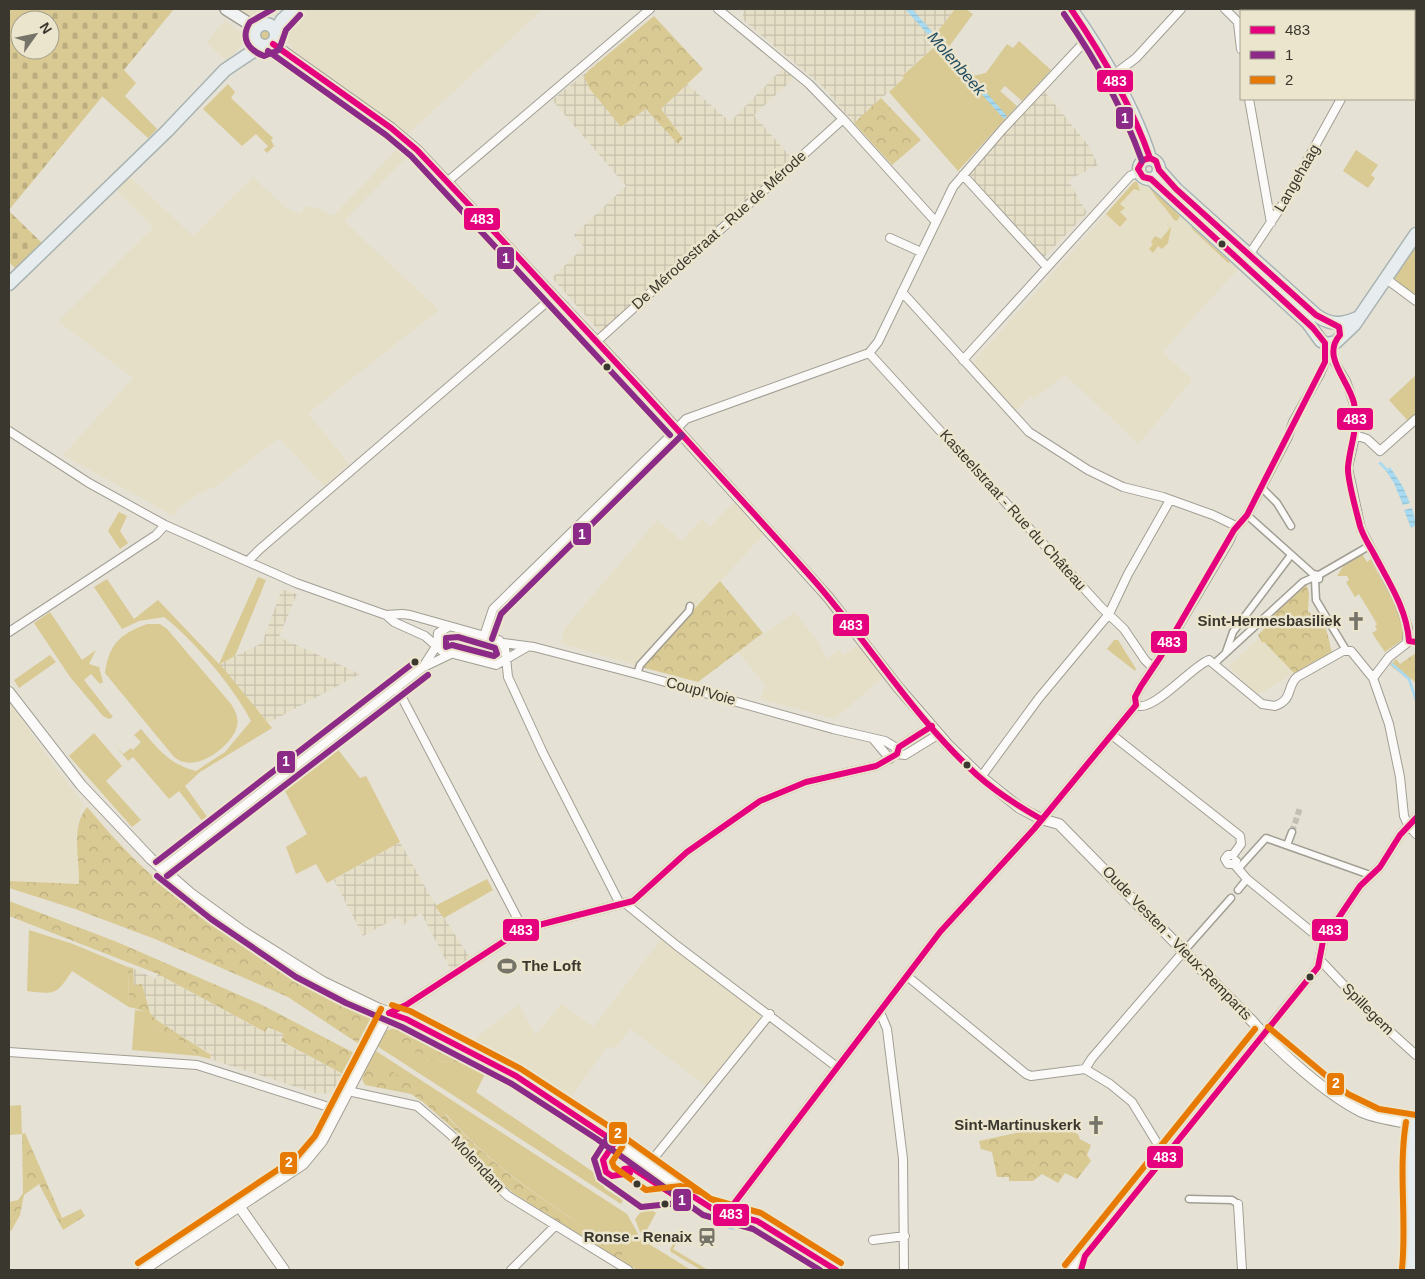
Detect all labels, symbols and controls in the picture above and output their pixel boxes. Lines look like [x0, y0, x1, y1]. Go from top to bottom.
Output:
north arrow [10, 10, 60, 60]
legend [1240, 10, 1415, 100]
text: N [36, 19, 55, 37]
text: 483 [1285, 21, 1310, 38]
water label: Molenbeek [925, 28, 989, 99]
text: 1 [1285, 46, 1293, 63]
line badge: 483 [1096, 69, 1134, 93]
text: 2 [1285, 71, 1293, 88]
text: 483 [1103, 73, 1127, 89]
line badge: 1 [1115, 106, 1134, 130]
text: 1 [1121, 110, 1129, 126]
street label: Langehaag [1270, 141, 1323, 215]
street label: De Mérodestraat - Rue de Mérode [628, 147, 809, 312]
line badge: 483 [463, 207, 501, 231]
text: 483 [470, 211, 494, 227]
unlabelled marker [1217, 239, 1227, 249]
line badge: 1 [496, 246, 515, 270]
text: 1 [502, 250, 510, 266]
unlabelled marker [602, 362, 612, 372]
line badge: 483 [1336, 407, 1374, 431]
text: 483 [1343, 411, 1367, 427]
street label: Kasteelstraat - Rue du Château [937, 426, 1090, 593]
line badge: 1 [572, 522, 592, 546]
text: 1 [578, 526, 586, 542]
church icon: Sint-Hermesbasiliek [1345, 610, 1367, 632]
place label: Sint-Hermesbasiliek [1198, 612, 1342, 629]
line badge: 483 [832, 613, 870, 637]
text: 483 [839, 617, 863, 633]
line badge: 483 [1150, 630, 1188, 654]
text: 483 [1157, 634, 1181, 650]
unlabelled marker [410, 657, 420, 667]
street label: Coupl'Voie [665, 673, 738, 708]
line badge: 1 [276, 750, 296, 774]
text: 1 [282, 753, 290, 769]
unlabelled marker [962, 760, 972, 770]
street label: Oude Vesten - Vieux-Remparts [1099, 862, 1255, 1023]
line badge: 483 [502, 918, 540, 942]
line badge: 483 [1311, 918, 1349, 942]
text: 483 [509, 922, 533, 938]
text: 483 [1318, 922, 1342, 938]
sports icon: The Loft [496, 955, 518, 977]
place label: The Loft [522, 957, 581, 974]
unlabelled marker [1305, 972, 1315, 982]
street label: Spillegem [1339, 979, 1398, 1038]
line badge: 2 [1326, 1072, 1345, 1096]
text: 2 [1332, 1075, 1340, 1091]
church icon: Sint-Martinuskerk [1085, 1114, 1107, 1136]
place label: Sint-Martinuskerk [954, 1116, 1082, 1133]
line badge: 2 [608, 1121, 628, 1145]
text: 2 [614, 1125, 622, 1141]
street label: Molendam [448, 1132, 508, 1195]
line badge: 483 [1146, 1145, 1184, 1169]
text: 483 [1153, 1149, 1177, 1165]
line badge: 2 [279, 1151, 298, 1175]
text: 2 [285, 1154, 293, 1170]
unlabelled marker [632, 1179, 642, 1189]
line badge: 1 [672, 1188, 692, 1212]
text: 1 [678, 1192, 686, 1208]
unlabelled marker [660, 1199, 670, 1209]
line badge: 483 [712, 1203, 750, 1227]
text: 483 [719, 1206, 743, 1222]
station icon: Ronse - Renaix [696, 1226, 718, 1248]
place label: Ronse - Renaix [584, 1228, 693, 1245]

